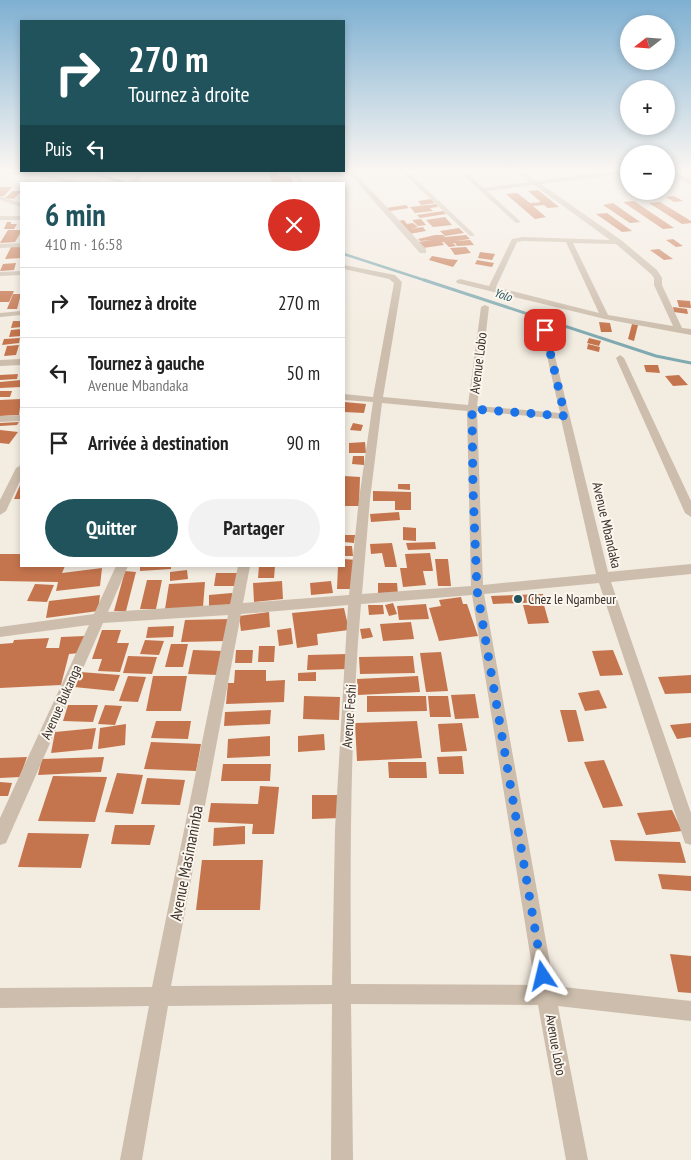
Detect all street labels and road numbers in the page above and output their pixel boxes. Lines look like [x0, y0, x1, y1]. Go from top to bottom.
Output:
street label: Avenue Lobo [465, 331, 491, 395]
street label: Avenue Mbandaka [588, 480, 626, 570]
street label: Avenue Bukanga [37, 662, 85, 742]
street label: Avenue Feshi [338, 684, 360, 748]
street label: Avenue Masimaninba [165, 804, 207, 922]
street label: Avenue Lobo [542, 1013, 570, 1077]

